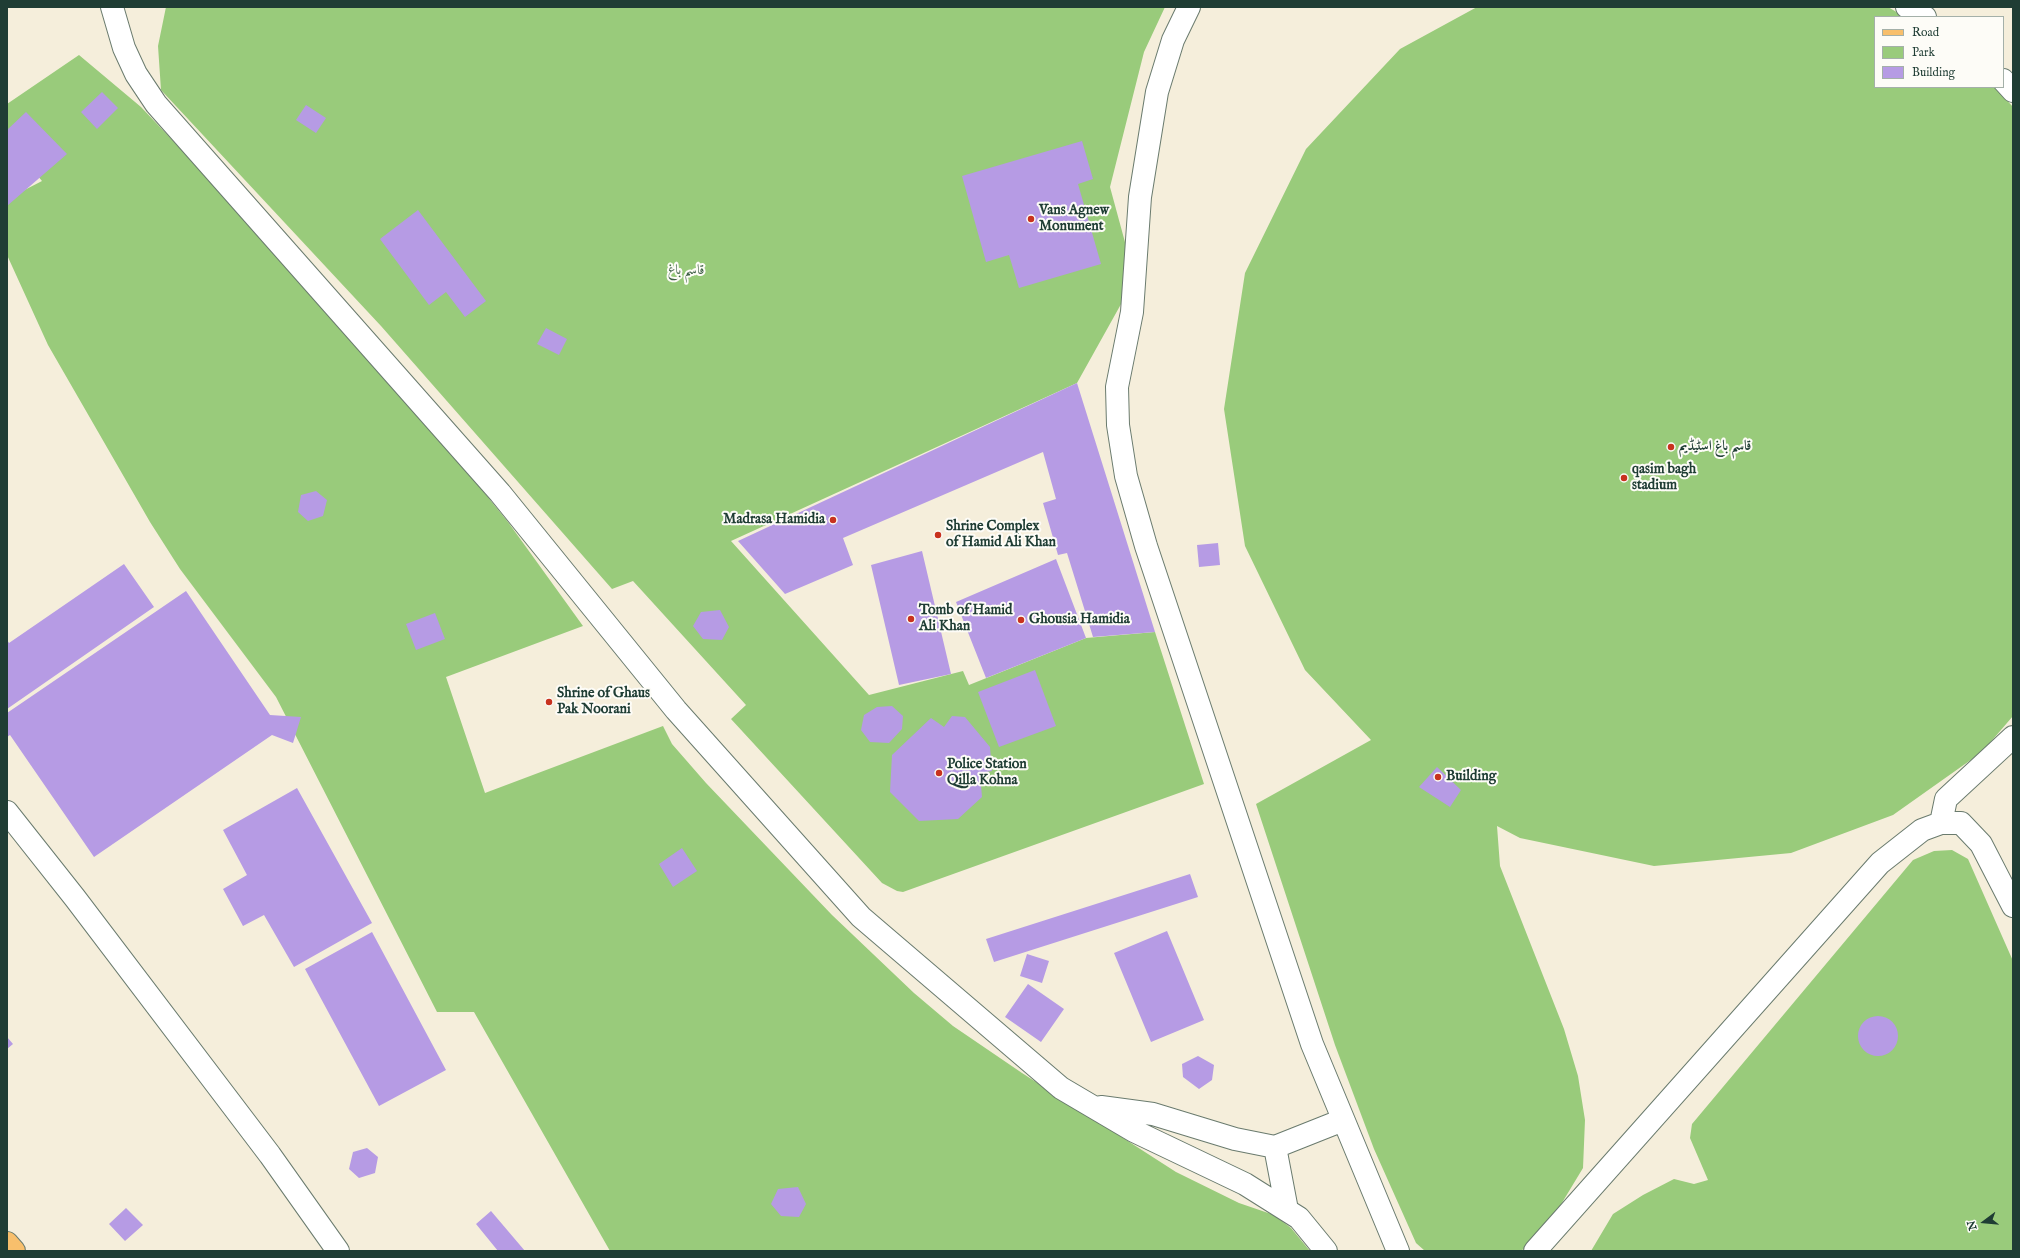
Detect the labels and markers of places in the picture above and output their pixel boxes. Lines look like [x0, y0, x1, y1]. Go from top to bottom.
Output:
place label: Vans Agnew Monument [1039, 203, 1109, 236]
marker: Vans Agnew Monument [1026, 214, 1036, 224]
place label: قاسم باغ اسٹیڈیم [1679, 439, 1751, 455]
marker: قاسم باغ اسٹیڈیم [1666, 442, 1676, 452]
place label: qasim bagh stadium [1632, 462, 1696, 494]
marker: qasim bagh stadium [1619, 473, 1629, 483]
place label: Madrasa Hamidia [723, 512, 825, 528]
marker: Madrasa Hamidia [828, 515, 838, 525]
place label: Shrine Complex of Hamid Ali Khan [946, 519, 1056, 552]
marker: Shrine Complex of Hamid Ali Khan [933, 530, 943, 540]
place label: Tomb of Hamid Ali Khan [919, 603, 1012, 636]
place label: Ghousia Hamidia [1029, 612, 1130, 628]
marker: Tomb of Hamid Ali Khan [906, 614, 916, 624]
marker: Ghousia Hamidia [1016, 615, 1026, 625]
place label: Shrine of Ghaus Pak Noorani [557, 686, 650, 718]
marker: Shrine of Ghaus Pak Noorani [544, 697, 554, 707]
place label: Police Station Qilla Kohna [947, 757, 1027, 790]
marker: Police Station Qilla Kohna [934, 768, 944, 778]
place label: Building [1446, 769, 1496, 785]
marker: Building [1433, 772, 1443, 782]

